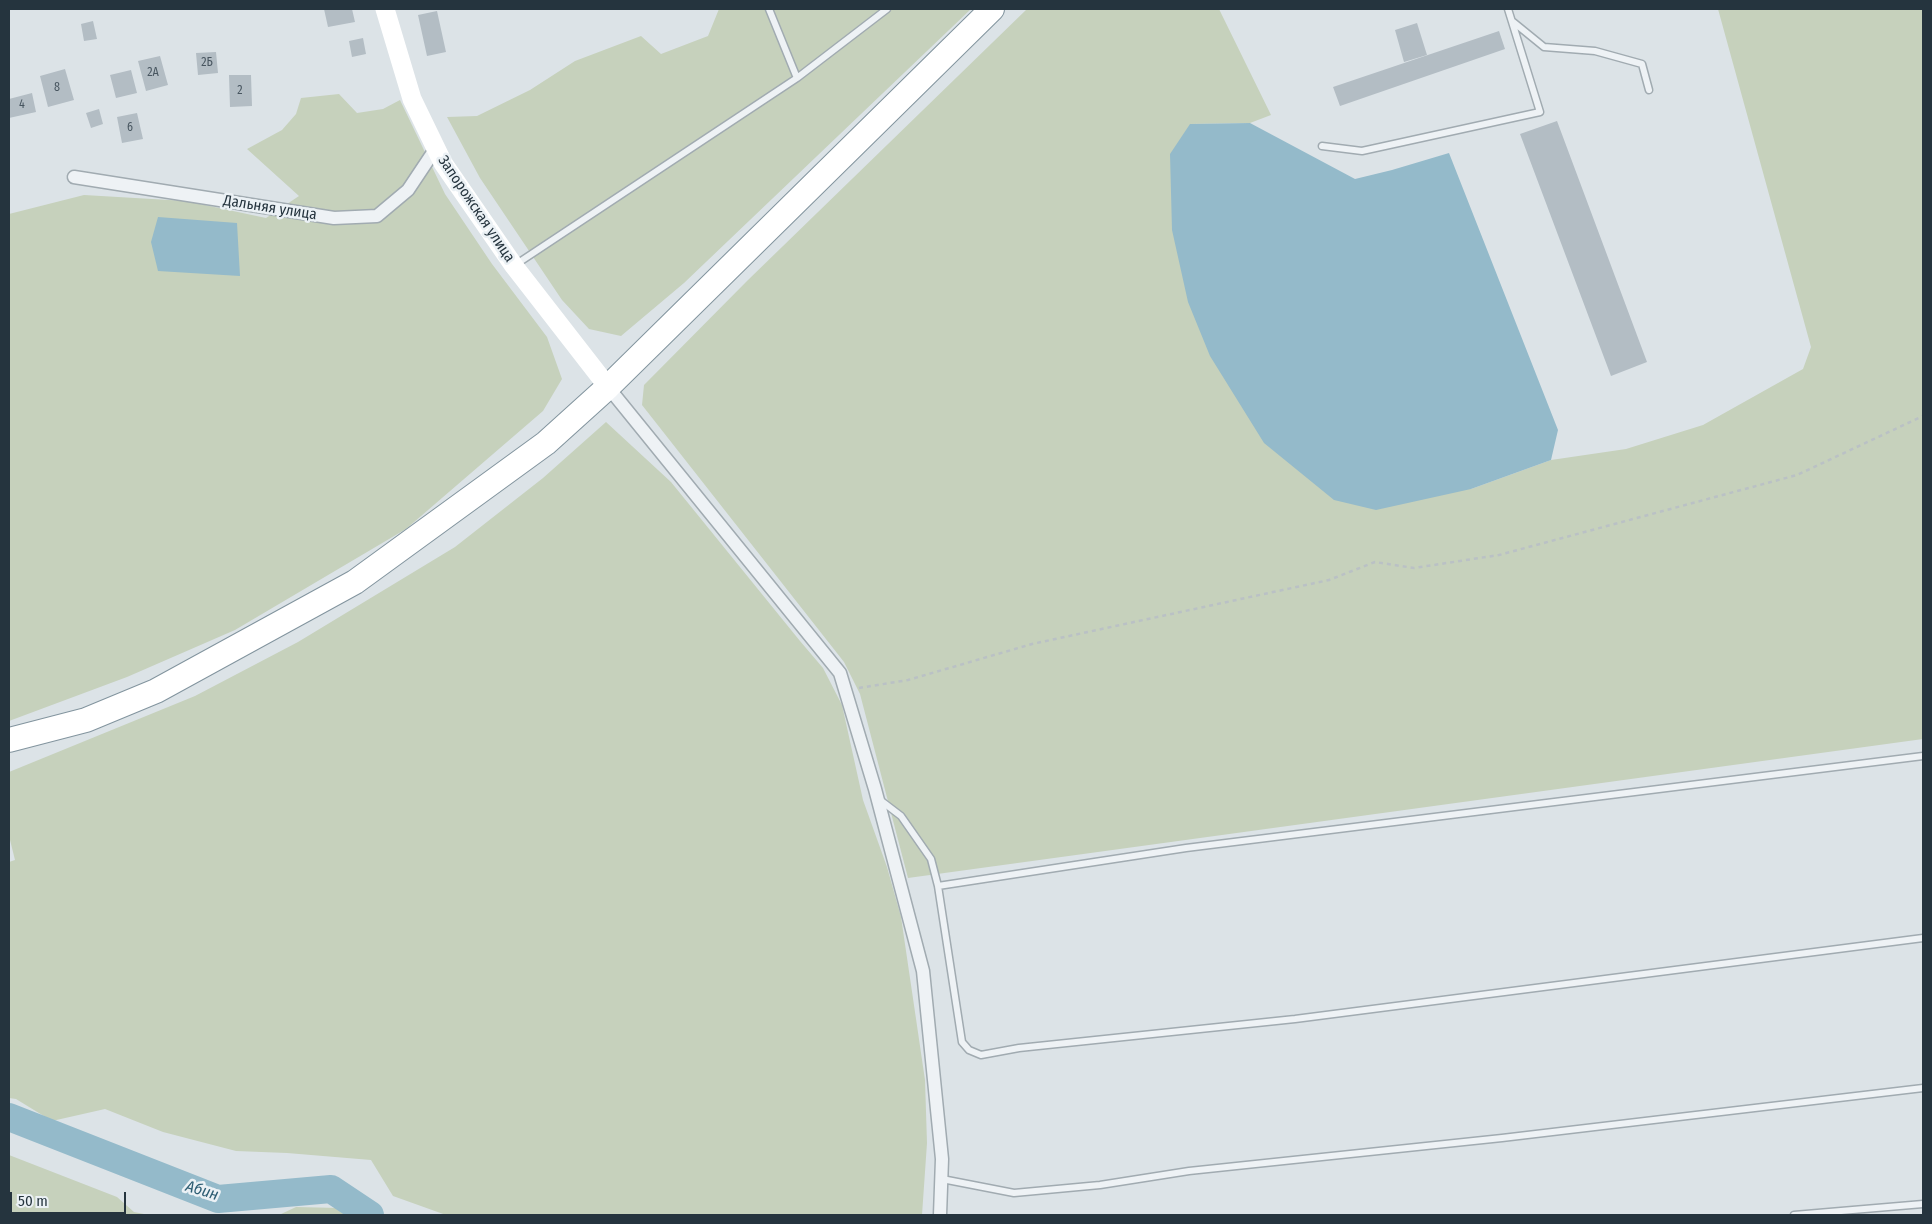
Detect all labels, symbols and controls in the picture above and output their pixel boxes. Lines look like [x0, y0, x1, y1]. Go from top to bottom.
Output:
house number: 2Б [201, 56, 213, 70]
house number: 2А [147, 66, 159, 80]
house number: 8 [54, 81, 60, 95]
house number: 2 [237, 84, 243, 98]
house number: 4 [19, 98, 25, 112]
house number: 6 [127, 121, 133, 135]
street label: Запорожская улица [434, 152, 518, 266]
street label: Дальняя улица [222, 192, 318, 224]
water label: Абин [183, 1177, 221, 1205]
scale bar [12, 1182, 129, 1214]
text: 50 m [18, 1192, 48, 1210]

